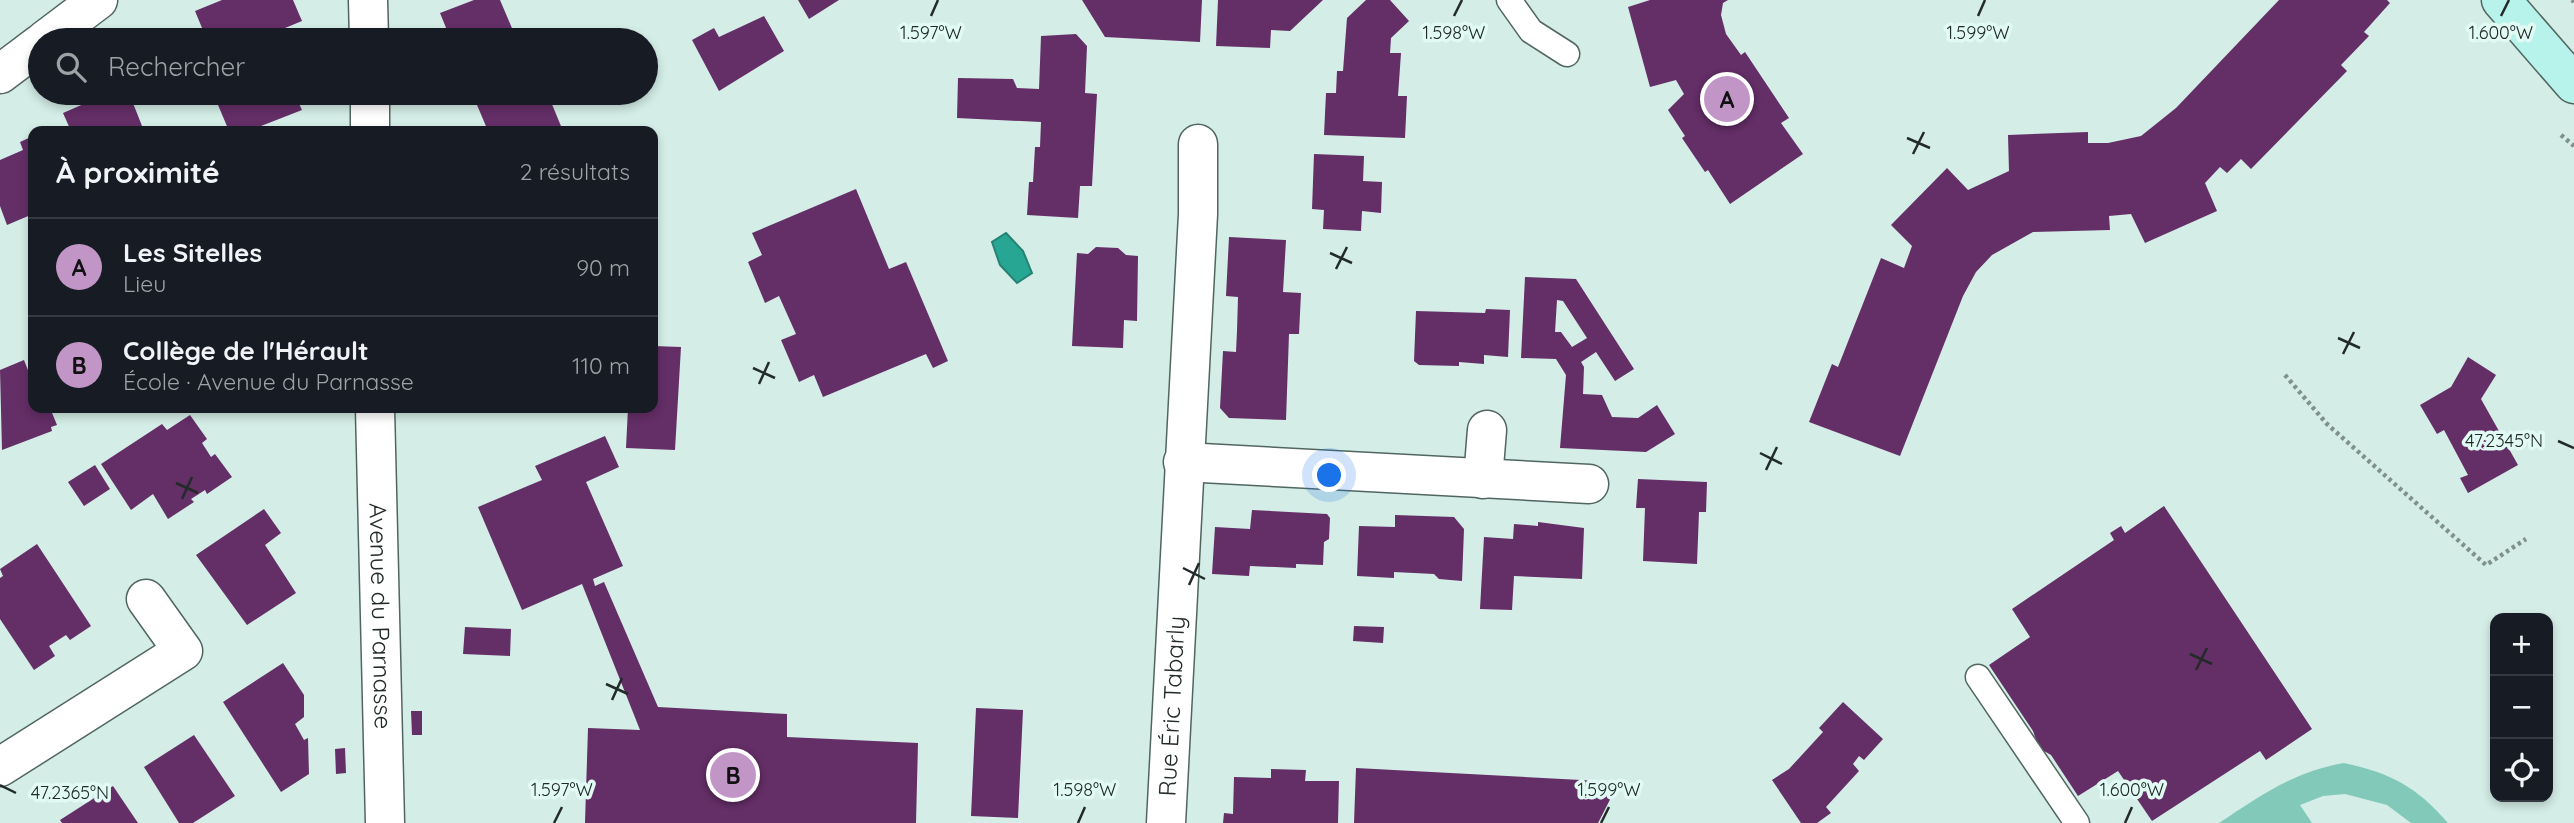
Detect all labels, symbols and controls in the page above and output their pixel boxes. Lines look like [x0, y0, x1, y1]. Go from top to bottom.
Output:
text: 1.597°W [900, 21, 962, 44]
text: 1.598°W [1423, 21, 1485, 44]
text: 1.599°W [1946, 21, 2010, 44]
text: 1.600°W [2469, 21, 2533, 44]
search box [28, 28, 658, 105]
icon: search [52, 48, 90, 86]
text: Rechercher [108, 50, 245, 83]
pin: A [1704, 73, 1750, 125]
text: À proximité [56, 153, 220, 191]
text: 2 résultats [520, 157, 630, 186]
text: Les Sitelles [123, 236, 262, 269]
text: A [72, 253, 86, 282]
text: 90 m [576, 253, 630, 282]
text: Lieu [123, 269, 166, 298]
text: Collège de l'Hérault [123, 334, 369, 367]
text: B [71, 351, 87, 380]
text: 110 m [572, 351, 630, 380]
text: École · Avenue du Parnasse [123, 367, 414, 396]
text: 47.2345°N [2465, 429, 2543, 452]
your location [1312, 458, 1346, 492]
street label: Avenue du Parnasse [363, 502, 399, 729]
map controls [2490, 613, 2553, 802]
button: + [2490, 613, 2553, 676]
street label: Rue Éric Tabarly [1151, 615, 1191, 797]
button: − [2490, 676, 2553, 739]
button: locate [2490, 739, 2553, 802]
pin: B [710, 749, 756, 801]
text: 1.597°W [531, 778, 593, 801]
text: 1.598°W [1054, 778, 1116, 801]
text: 1.599°W [1577, 778, 1641, 801]
text: 1.600°W [2100, 778, 2164, 801]
text: 47.2365°N [31, 781, 109, 804]

